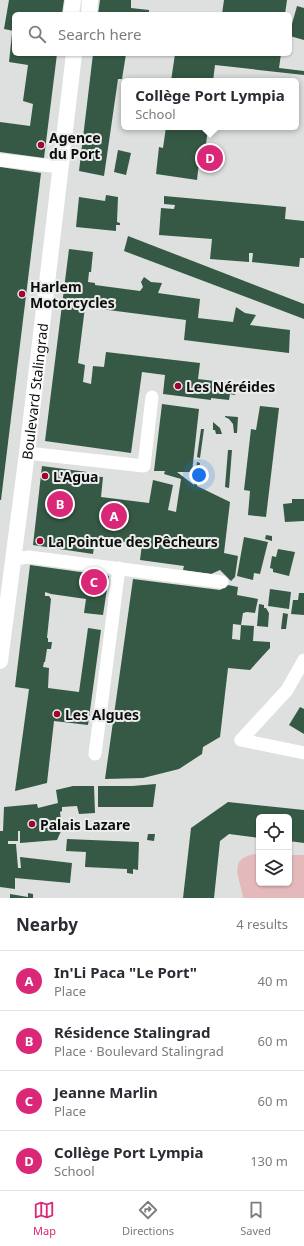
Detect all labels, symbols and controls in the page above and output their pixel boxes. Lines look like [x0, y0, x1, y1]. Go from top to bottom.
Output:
search box [12, 12, 292, 56]
icon: search [26, 23, 48, 45]
text: Search here [58, 24, 141, 44]
popup [121, 78, 299, 130]
text: Collège Port Lympia [135, 85, 285, 105]
text: School [135, 105, 176, 123]
place label: Agence du Port [49, 128, 101, 163]
marker: Agence du Port [36, 140, 46, 150]
pin: D [197, 143, 223, 173]
place label: Harlem Motorcycles [30, 277, 115, 312]
marker: Harlem Motorcycles [17, 289, 27, 299]
street label: Boulevard Stalingrad [17, 322, 52, 461]
place label: Les Néréides [186, 377, 275, 396]
marker: Les Néréides [173, 381, 183, 391]
your location [189, 465, 209, 485]
place label: L'Agua [53, 467, 98, 486]
marker: L'Agua [40, 471, 50, 481]
pin: B [47, 489, 73, 519]
pin: A [101, 501, 127, 531]
place label: La Pointue des Pêcheurs [48, 532, 218, 551]
marker: La Pointue des Pêcheurs [35, 536, 45, 546]
pin: C [81, 567, 107, 597]
place label: Les Algues [65, 705, 139, 724]
marker: Les Algues [52, 709, 62, 719]
map controls [256, 814, 292, 886]
button: locate [256, 814, 292, 850]
place label: Palais Lazare [40, 815, 130, 834]
marker: Palais Lazare [27, 819, 37, 829]
button: layers [256, 850, 292, 886]
text: Nearby [16, 913, 78, 936]
text: 4 results [236, 915, 288, 933]
text: In'Li Paca "Le Port" [54, 962, 197, 982]
text: A [25, 972, 34, 990]
text: 40 m [258, 972, 288, 990]
text: Place [54, 982, 86, 1000]
text: Résidence Stalingrad [54, 1022, 210, 1042]
text: B [25, 1032, 33, 1050]
text: 60 m [258, 1032, 288, 1050]
text: Place · Boulevard Stalingrad [54, 1042, 224, 1060]
text: Jeanne Marlin [54, 1082, 158, 1102]
text: C [25, 1092, 33, 1110]
text: 60 m [258, 1092, 288, 1110]
text: Place [54, 1102, 86, 1120]
text: Collège Port Lympia [54, 1142, 204, 1162]
text: D [24, 1152, 34, 1170]
text: 130 m [250, 1152, 288, 1170]
text: School [54, 1162, 95, 1180]
tab: Map [33, 1199, 56, 1238]
tab: Directions [122, 1199, 174, 1238]
tab: Saved [240, 1199, 271, 1238]

